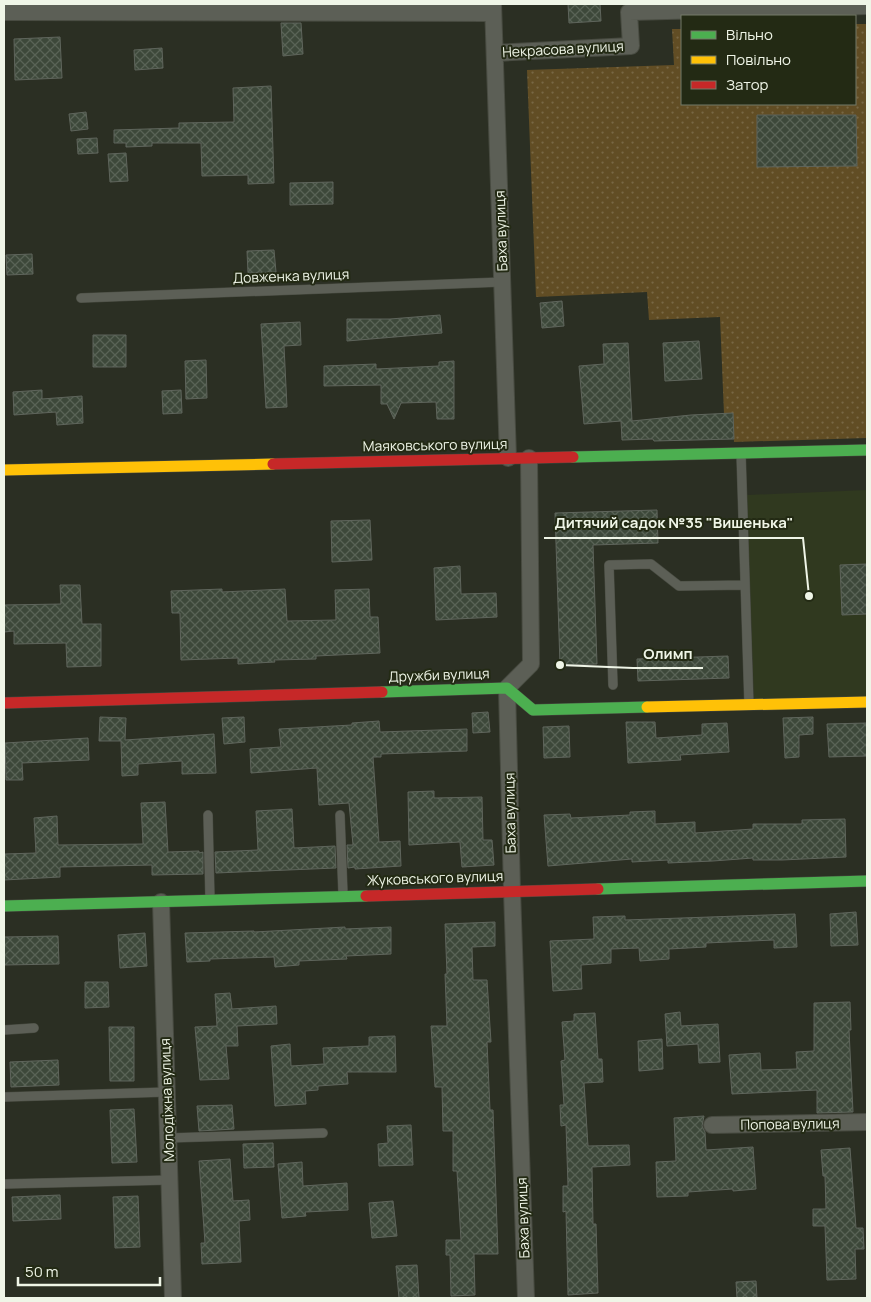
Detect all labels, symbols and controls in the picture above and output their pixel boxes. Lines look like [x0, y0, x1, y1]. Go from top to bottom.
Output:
legend [681, 15, 856, 105]
text: Вільно [726, 24, 773, 45]
street label: Некрасова вулиця [502, 36, 624, 61]
text: Повільно [726, 49, 791, 70]
text: Затор [726, 74, 769, 95]
street label: Баха вулиця [490, 190, 511, 272]
street label: Довженка вулиця [232, 264, 350, 287]
street label: Маяковського вулиця [363, 434, 507, 455]
callout: Дитячий садок №35 "Вишенька" [544, 508, 803, 538]
text: Дитячий садок №35 "Вишенька" [554, 512, 794, 533]
callout: Олимп [633, 638, 703, 668]
text: Олимп [643, 643, 693, 664]
street label: Дружби вулиця [388, 663, 490, 686]
street label: Баха вулиця [499, 772, 520, 854]
street label: Жуковського вулиця [366, 866, 504, 889]
street label: Молодіжна вулиця [155, 1038, 178, 1162]
street label: Попова вулиця [740, 1113, 840, 1134]
street label: Баха вулиця [512, 1177, 533, 1259]
scale bar [18, 1254, 160, 1286]
text: 50 m [25, 1261, 59, 1282]

